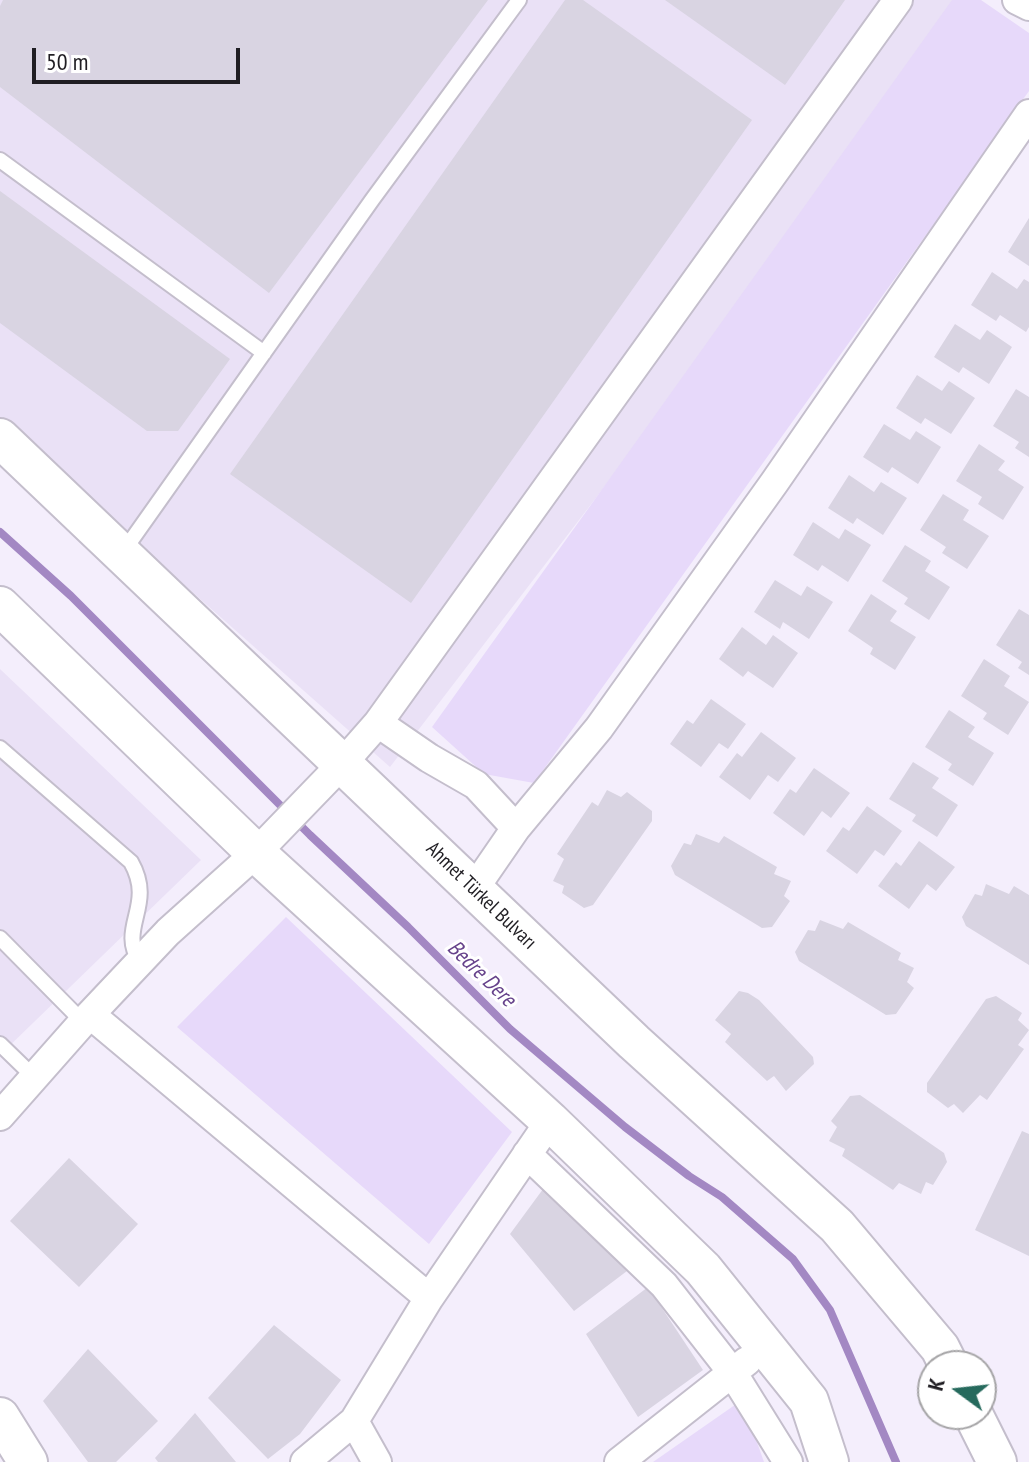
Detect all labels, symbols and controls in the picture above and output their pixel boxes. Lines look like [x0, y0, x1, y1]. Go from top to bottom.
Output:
scale bar [36, 32, 244, 82]
text: 50 m [46, 46, 88, 77]
street label: Ahmet Türkel Bulvarı [421, 837, 541, 955]
water label: Bedre Dere [441, 935, 521, 1013]
north arrow [917, 1350, 997, 1430]
text: K [921, 1375, 951, 1393]

